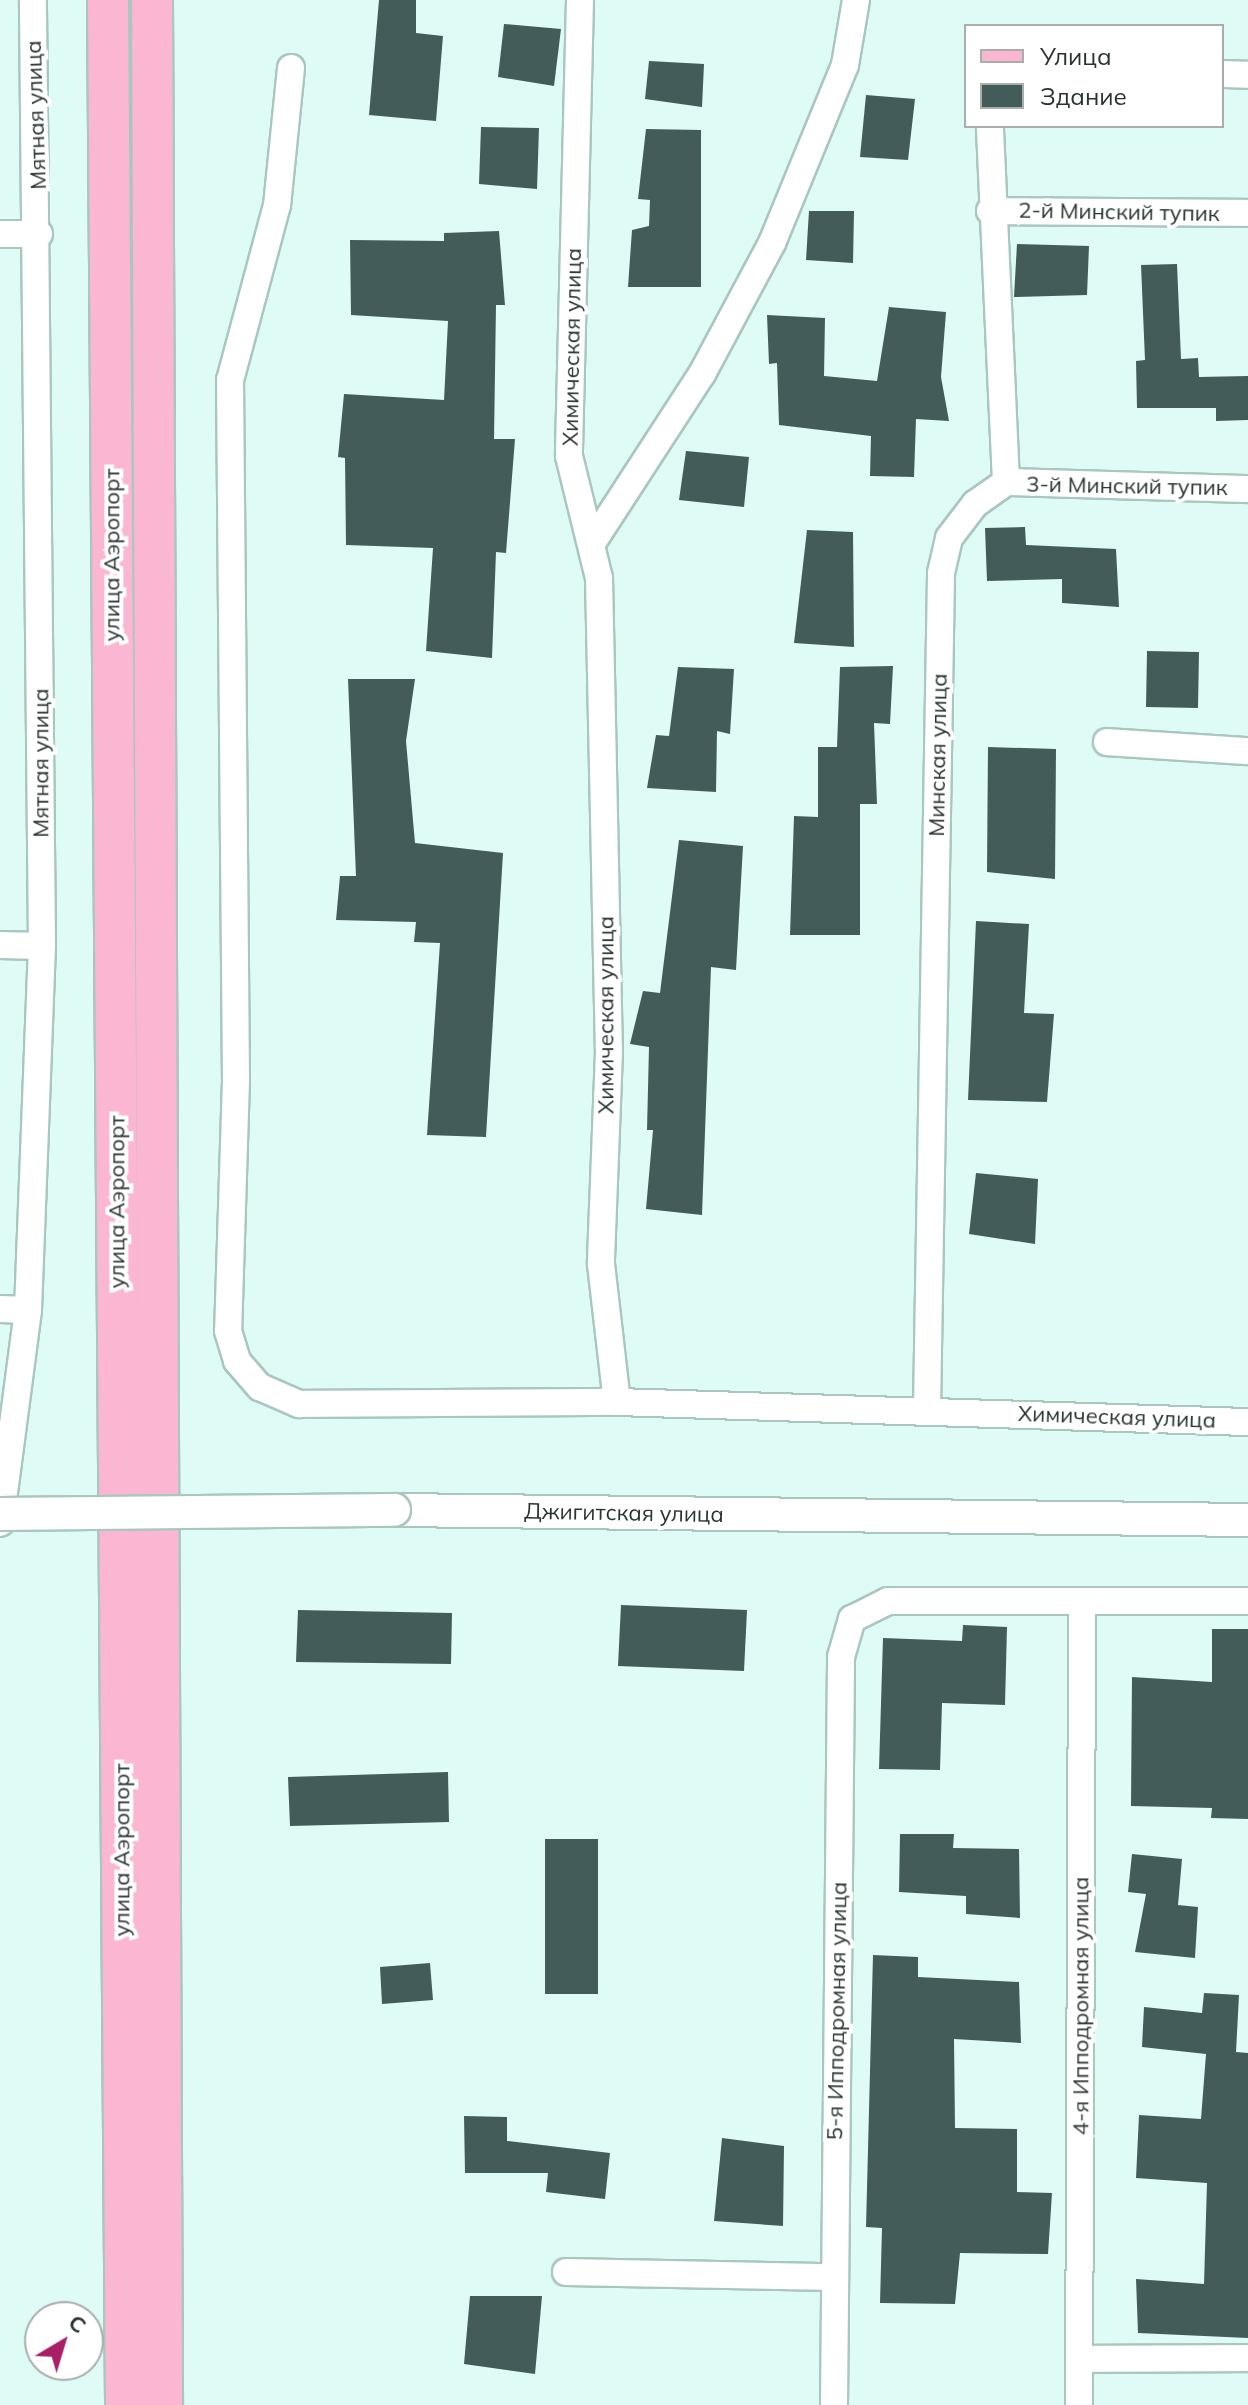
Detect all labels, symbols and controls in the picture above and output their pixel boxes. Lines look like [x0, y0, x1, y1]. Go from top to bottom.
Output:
legend [964, 24, 1224, 128]
street label: Мятная улица [20, 40, 52, 190]
text: Улица [1040, 41, 1112, 71]
text: Здание [1040, 81, 1127, 111]
street label: 2-й Минский тупик [1018, 197, 1220, 227]
street label: Химическая улица [557, 248, 587, 446]
street label: улица Аэропорт [99, 469, 125, 641]
street label: 3-й Минский тупик [1026, 471, 1228, 501]
street label: Минская улица [923, 673, 953, 837]
street label: Мятная улица [28, 688, 54, 838]
street label: Химическая улица [593, 916, 619, 1114]
street label: улица Аэропорт [104, 1116, 130, 1288]
street label: Химическая улица [1018, 1400, 1216, 1434]
street label: Джигитская улица [524, 1498, 724, 1528]
street label: улица Аэропорт [109, 1764, 135, 1936]
street label: 4-я Ипподромная улица [1068, 1877, 1094, 2135]
street label: 5-я Ипподромная улица [822, 1881, 852, 2141]
north arrow [24, 2301, 104, 2381]
text: С [63, 2308, 92, 2339]

